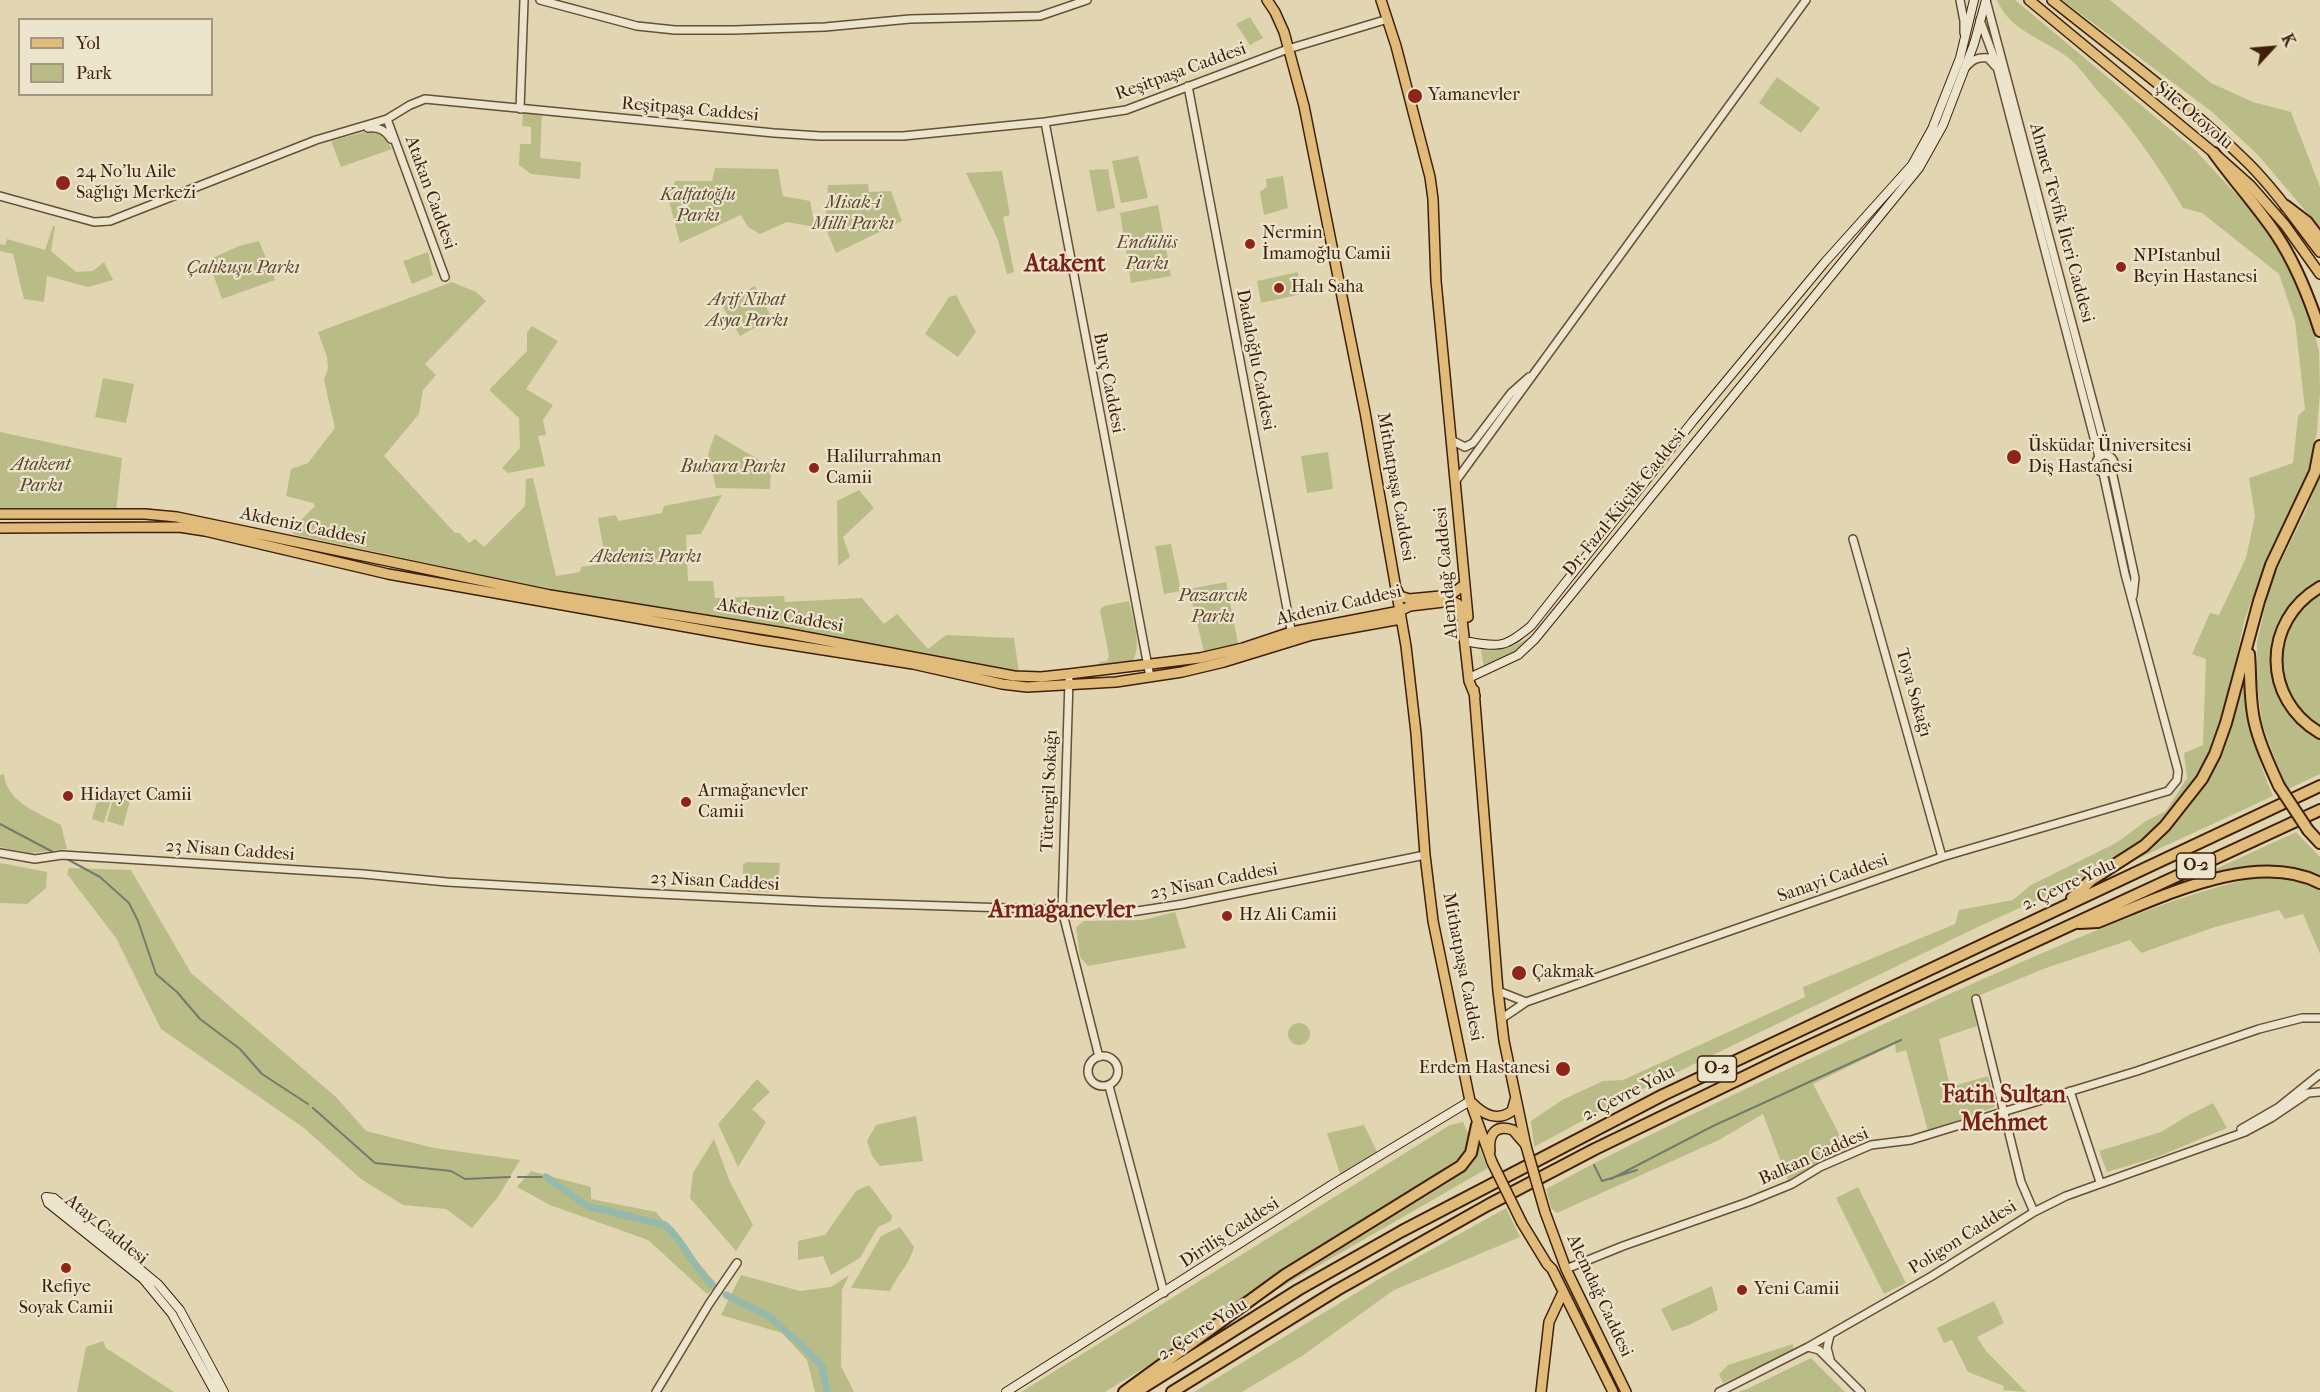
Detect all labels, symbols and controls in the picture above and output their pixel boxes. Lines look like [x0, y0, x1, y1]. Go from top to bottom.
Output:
legend [18, 18, 213, 96]
north arrow [2242, 18, 2302, 78]
text: K [2278, 30, 2300, 49]
text: Yol [76, 33, 101, 54]
street label: Reşitpaşa Caddesi [1113, 38, 1249, 106]
text: Park [76, 63, 112, 84]
street label: Şile Otoyolu [2151, 77, 2237, 155]
place label: Yamanevler [1428, 85, 1520, 107]
marker: Yamanevler [1406, 87, 1424, 105]
street label: Reşitpaşa Caddesi [620, 93, 760, 127]
street label: Ahmet Tevfik İleri Caddesi [2024, 121, 2098, 325]
street label: Atakan Caddesi [399, 133, 461, 253]
place label: 24 No'lu Aile Sağlığı Merkezi [76, 162, 196, 204]
marker: 24 No'lu Aile Sağlığı Merkezi [54, 174, 72, 192]
park label: Kalfatoğlu Parkı [660, 185, 736, 228]
park label: Misak-i Milli Parkı [812, 193, 894, 236]
place label: Nermin İmamoğlu Camii [1262, 223, 1391, 266]
park label: Endülüs Parkı [1117, 233, 1177, 276]
marker: Nermin İmamoğlu Camii [1243, 237, 1257, 251]
place label: NPIstanbul Beyin Hastanesi [2133, 246, 2258, 288]
district label: Atakent [1024, 251, 1106, 279]
park label: Çalıkuşu Parkı [186, 258, 300, 280]
marker: NPIstanbul Beyin Hastanesi [2114, 260, 2128, 274]
place label: Halı Saha [1291, 277, 1364, 299]
marker: Halı Saha [1272, 281, 1286, 295]
street label: Dadaloğlu Caddesi [1231, 287, 1279, 433]
park label: Arif Nihat Asya Parkı [706, 290, 788, 332]
street label: Burç Caddesi [1088, 331, 1128, 435]
street label: Mithatpaşa Caddesi [1371, 411, 1419, 563]
street label: Dr. Fazıl Küçük Caddesi [1559, 425, 1691, 581]
place label: Üsküdar Üniversitesi Diş Hastanesi [2028, 436, 2191, 478]
place label: Halilurrahman Camii [826, 447, 941, 490]
marker: Üsküdar Üniversitesi Diş Hastanesi [2005, 448, 2023, 466]
park label: Atakent Parkı [11, 455, 71, 498]
park label: Buhara Parkı [680, 457, 786, 479]
marker: Halilurrahman Camii [807, 461, 821, 475]
street label: Akdeniz Caddesi [238, 503, 368, 551]
street label: Alemdağ Caddesi [1430, 506, 1464, 640]
park label: Akdeniz Parkı [591, 547, 701, 569]
street label: Akdeniz Caddesi [1274, 581, 1404, 631]
park label: Pazarcık Parkı [1178, 586, 1248, 628]
street label: Akdeniz Caddesi [715, 594, 845, 638]
street label: Toya Sokağı [1890, 646, 1936, 740]
street label: Tütengil Sokağı [1037, 730, 1063, 852]
place label: Armağanevler Camii [698, 781, 808, 824]
place label: Hidayet Camii [80, 785, 192, 807]
marker: Hidayet Camii [61, 789, 75, 803]
marker: Armağanevler Camii [679, 795, 693, 809]
street label: 23 Nisan Caddesi [165, 836, 295, 866]
street label: Sanayi Caddesi [1775, 850, 1891, 908]
road number: O-2 [2176, 853, 2216, 879]
street label: 2. Çevre Yolu [2018, 854, 2120, 916]
street label: 23 Nisan Caddesi [1148, 859, 1280, 905]
street label: 23 Nisan Caddesi [650, 868, 780, 896]
street label: Mithatpaşa Caddesi [1437, 891, 1487, 1043]
district label: Armağanevler [989, 897, 1135, 925]
place label: Hz Ali Camii [1239, 905, 1337, 927]
marker: Hz Ali Camii [1220, 909, 1234, 923]
place label: Çakmak [1532, 962, 1594, 984]
marker: Çakmak [1510, 964, 1528, 982]
road number: O-2 [1698, 1056, 1736, 1082]
place label: Erdem Hastanesi [1419, 1058, 1550, 1080]
marker: Erdem Hastanesi [1554, 1060, 1572, 1078]
street label: 2. Çevre Yolu [1579, 1061, 1679, 1127]
district label: Fatih Sultan Mehmet [1942, 1082, 2066, 1138]
street label: Balkan Caddesi [1756, 1123, 1872, 1191]
street label: Atay Caddesi [60, 1190, 152, 1270]
street label: Diriliş Caddesi [1176, 1193, 1284, 1273]
street label: Poligon Caddesi [1905, 1196, 2021, 1280]
street label: Alemdağ Caddesi [1561, 1231, 1637, 1361]
marker: Refiye Soyak Camii [59, 1261, 73, 1275]
place label: Refiye Soyak Camii [19, 1277, 113, 1320]
place label: Yeni Camii [1754, 1279, 1839, 1301]
marker: Yeni Camii [1735, 1283, 1749, 1297]
street label: 2. Çevre Yolu [1154, 1294, 1252, 1366]

